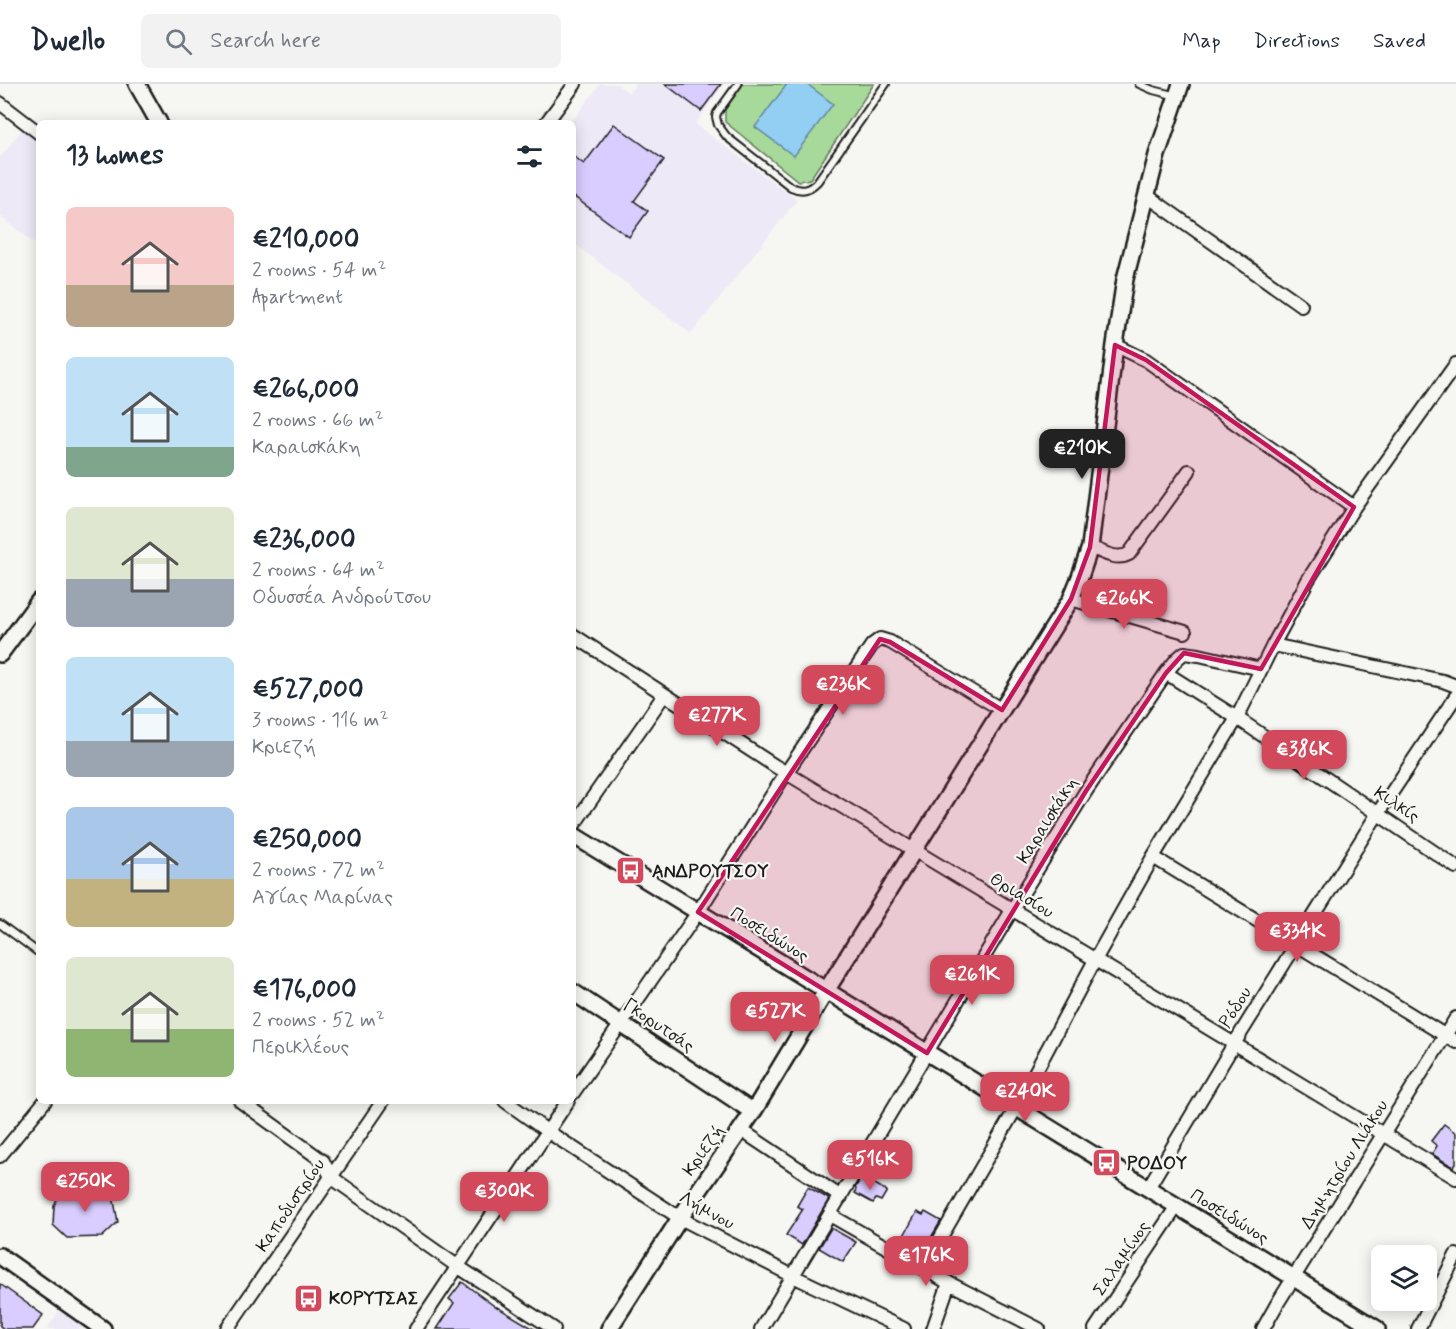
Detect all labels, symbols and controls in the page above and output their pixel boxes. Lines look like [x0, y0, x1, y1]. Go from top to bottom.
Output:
search box [141, 14, 561, 68]
text: Dwello [30, 23, 105, 60]
icon: search [162, 25, 195, 58]
text: Search here [210, 27, 321, 55]
text: Map [1182, 27, 1221, 55]
text: Directions [1254, 27, 1340, 55]
text: Saved [1373, 27, 1426, 55]
text: 13 homes [66, 139, 164, 173]
icon: filters [513, 140, 546, 173]
text: €210,000 [252, 223, 359, 257]
icon: home [114, 231, 186, 303]
text: 2 rooms · 54 m² [252, 257, 386, 284]
text: Apartment [252, 284, 343, 311]
text: €266,000 [252, 373, 359, 407]
icon: home [114, 381, 186, 453]
text: 2 rooms · 66 m² [252, 407, 383, 434]
pin: €210K [1040, 429, 1124, 480]
text: Καραισκάκη [252, 434, 361, 461]
text: €210K [1053, 435, 1111, 462]
text: €236,000 [252, 523, 356, 557]
icon: home [114, 531, 186, 603]
text: 2 rooms · 64 m² [252, 557, 385, 584]
pin: €266K [1082, 579, 1166, 630]
text: Οδυσσέα Ανδρούτσου [252, 584, 431, 611]
text: €266K [1095, 585, 1153, 612]
pin: €236K [801, 665, 885, 716]
text: €236K [816, 671, 870, 698]
text: €527,000 [252, 673, 364, 707]
icon: home [114, 681, 186, 753]
pin: €277K [675, 696, 759, 747]
text: €277K [688, 702, 746, 729]
text: 3 rooms · 116 m² [252, 707, 388, 734]
pin: €386K [1262, 730, 1346, 781]
text: Κριεζή [252, 734, 316, 761]
text: €386K [1276, 736, 1332, 763]
street label: Καραισκάκη [1012, 773, 1084, 869]
street label: Κιλκίς [1369, 781, 1424, 829]
text: €250,000 [252, 823, 362, 857]
icon: home [114, 831, 186, 903]
bus stop icon: ΑΝΔΡΟΥΤΣΟΥ [615, 855, 647, 887]
text: 2 rooms · 72 m² [252, 857, 385, 884]
place label: ΑΝΔΡΟΥΤΣΟΥ [652, 860, 768, 884]
street label: Θριασίου [985, 867, 1058, 924]
text: Αγίας Μαρίνας [252, 884, 393, 911]
street label: Ποσειδώνος [726, 901, 813, 968]
pin: €334K [1255, 912, 1339, 963]
text: €334K [1269, 918, 1325, 945]
pin: €261K [930, 955, 1014, 1006]
text: €261K [944, 961, 1000, 988]
text: €176,000 [252, 973, 357, 1007]
icon: home [114, 981, 186, 1053]
street label: Ρόδου [1214, 982, 1258, 1033]
pin: €527K [733, 992, 817, 1043]
street label: Γκορυτσάς [618, 993, 699, 1059]
text: €527K [745, 998, 805, 1025]
text: 2 rooms · 52 m² [252, 1007, 385, 1034]
text: Περικλέους [252, 1034, 349, 1061]
pin: €240K [983, 1072, 1067, 1123]
text: €240K [994, 1078, 1056, 1105]
street label: Δημητρίου Λιάκου [1295, 1095, 1394, 1234]
street label: Κριεζή [677, 1120, 730, 1181]
pin: €516K [828, 1140, 912, 1191]
text: €516K [841, 1146, 899, 1173]
bus stop icon: ΡΟΔΟΥ [1090, 1147, 1122, 1179]
place label: ΡΟΔΟΥ [1127, 1152, 1187, 1176]
street label: Καποδιστρίου [251, 1154, 331, 1257]
pin: €250K [43, 1162, 127, 1213]
text: €250K [55, 1168, 115, 1195]
pin: €300K [462, 1172, 546, 1223]
text: €300K [474, 1178, 534, 1205]
street label: Ποσειδώνος [1186, 1183, 1273, 1250]
street label: Λήμνου [675, 1186, 739, 1236]
street label: Σαλαμίνος [1088, 1216, 1156, 1301]
pin: €176K [884, 1236, 968, 1287]
text: €176K [898, 1242, 954, 1269]
map controls [1371, 1245, 1437, 1311]
button: layers [1371, 1245, 1437, 1311]
bus stop icon: ΚΟΡΥΤΣΑΣ [292, 1282, 324, 1314]
place label: ΚΟΡΥΤΣΑΣ [329, 1287, 419, 1311]

